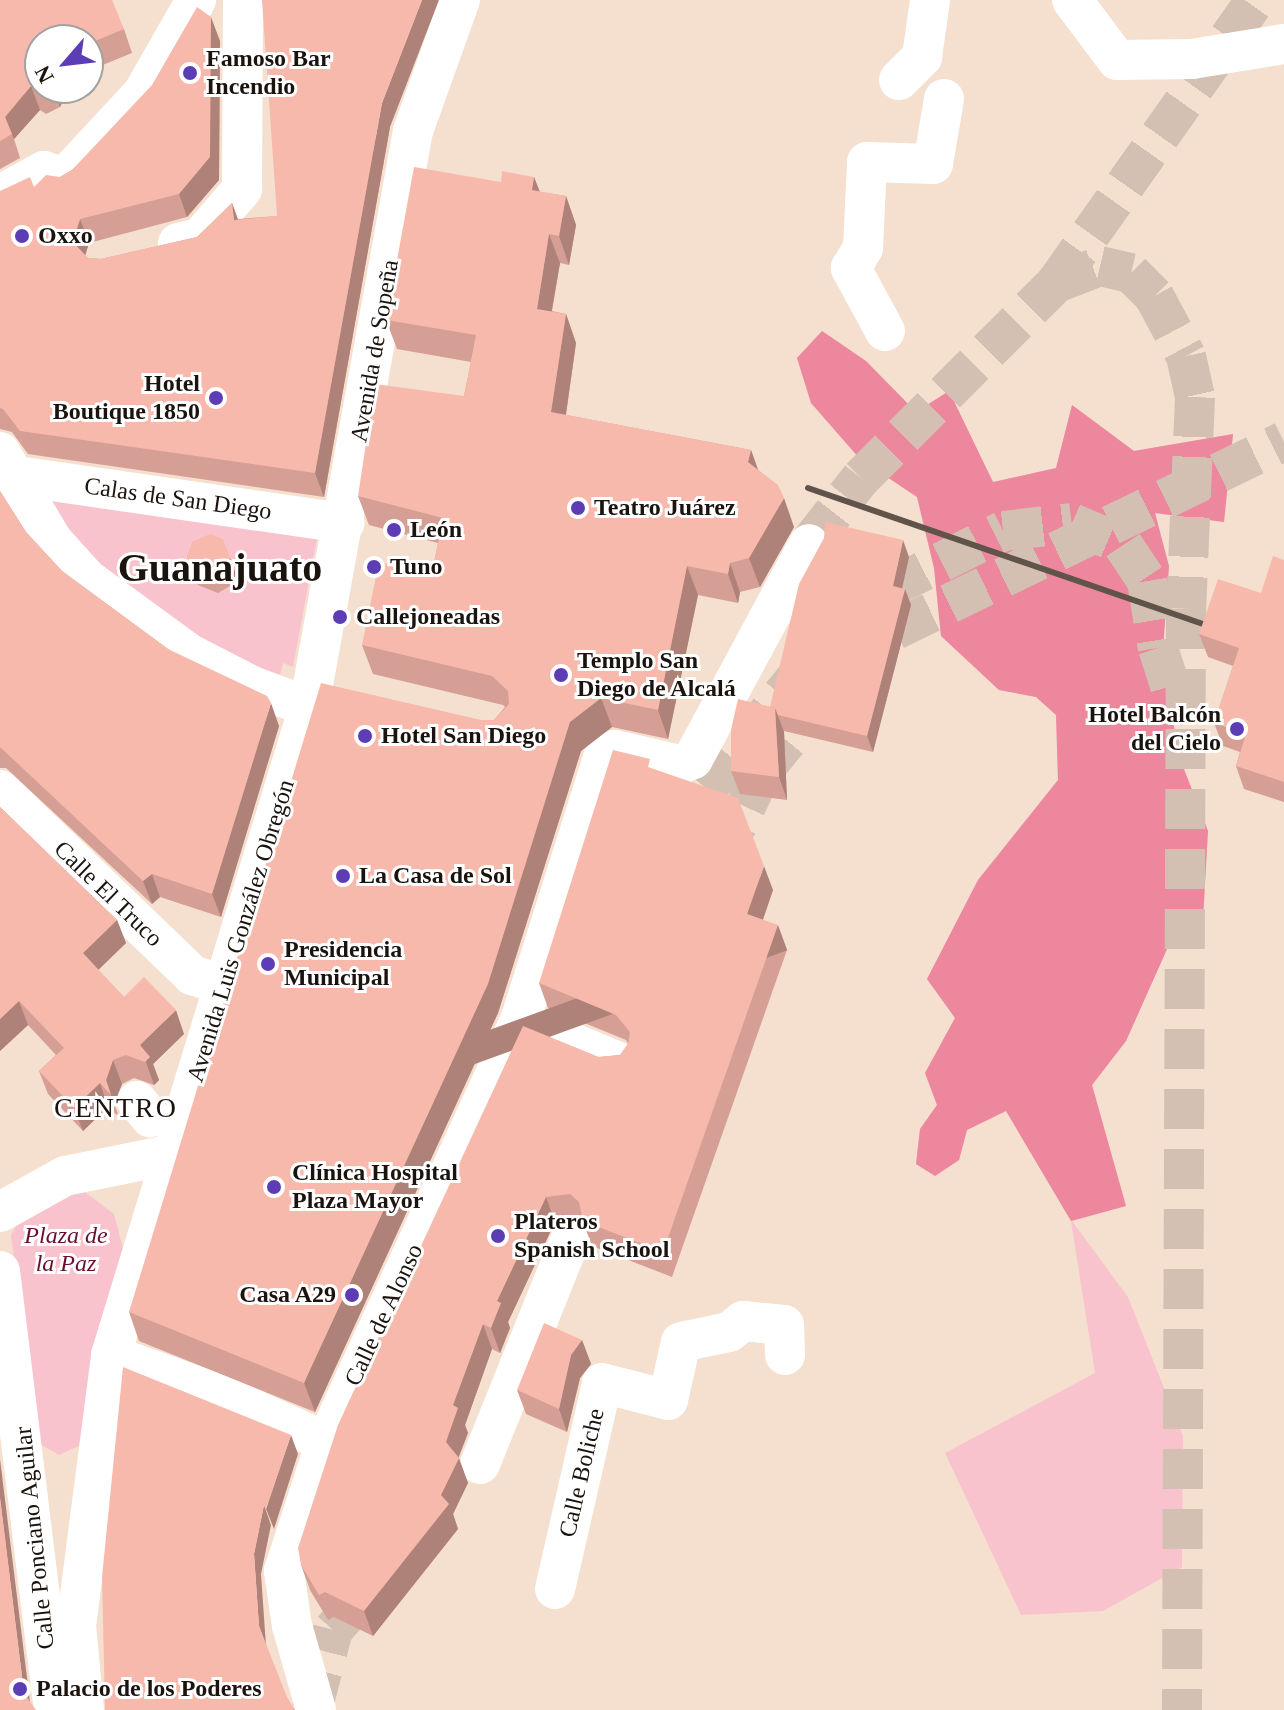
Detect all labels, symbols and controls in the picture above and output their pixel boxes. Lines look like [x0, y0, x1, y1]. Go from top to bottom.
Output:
north arrow [24, 24, 104, 104]
place label: Famoso Bar Incendio [206, 45, 331, 101]
text: N [29, 62, 59, 87]
marker: Famoso Bar Incendio [181, 64, 199, 82]
place label: Oxxo [38, 222, 93, 250]
marker: Oxxo [13, 227, 31, 245]
street label: Avenida de Sopeña [345, 257, 405, 445]
place label: Hotel Boutique 1850 [53, 370, 200, 426]
marker: Hotel Boutique 1850 [207, 389, 225, 407]
street label: Calas de San Diego [83, 472, 273, 526]
place label: Teatro Juárez [594, 494, 736, 522]
marker: Teatro Juárez [569, 499, 587, 517]
place label: León [410, 516, 462, 544]
marker: León [385, 521, 403, 539]
district label: Guanajuato [118, 544, 322, 592]
place label: Tuno [390, 553, 442, 581]
marker: Tuno [365, 558, 383, 576]
place label: Callejoneadas [356, 603, 500, 631]
marker: Callejoneadas [331, 608, 349, 626]
place label: Templo San Diego de Alcalá [577, 647, 737, 703]
marker: Templo San Diego de Alcalá [552, 666, 570, 684]
place label: Hotel Balcón del Cielo [1088, 701, 1221, 757]
marker: Hotel Balcón del Cielo [1228, 720, 1246, 738]
place label: Hotel San Diego [381, 722, 546, 750]
marker: Hotel San Diego [356, 727, 374, 745]
street label: Avenida Luis González Obregón [181, 776, 301, 1086]
street label: Calle El Truco [47, 835, 169, 953]
place label: La Casa de Sol [359, 862, 512, 890]
marker: La Casa de Sol [334, 867, 352, 885]
place label: Presidencia Municipal [284, 936, 402, 992]
marker: Presidencia Municipal [259, 955, 277, 973]
district label: CENTRO [54, 1091, 178, 1125]
place label: Clínica Hospital Plaza Mayor [292, 1159, 458, 1215]
marker: Clínica Hospital Plaza Mayor [263, 1176, 285, 1198]
place label: Plateros Spanish School [514, 1208, 669, 1264]
park label: Plaza de la Paz [24, 1222, 108, 1278]
marker: Plateros Spanish School [489, 1227, 507, 1245]
street label: Calle de Alonso [338, 1239, 430, 1391]
place label: Casa A29 [238, 1281, 336, 1309]
marker: Casa A29 [343, 1286, 361, 1304]
street label: Calle Boliche [553, 1406, 611, 1540]
street label: Calle Ponciano Aguilar [9, 1424, 61, 1652]
place label: Palacio de los Poderes [36, 1675, 262, 1703]
marker: Palacio de los Poderes [11, 1680, 29, 1698]

